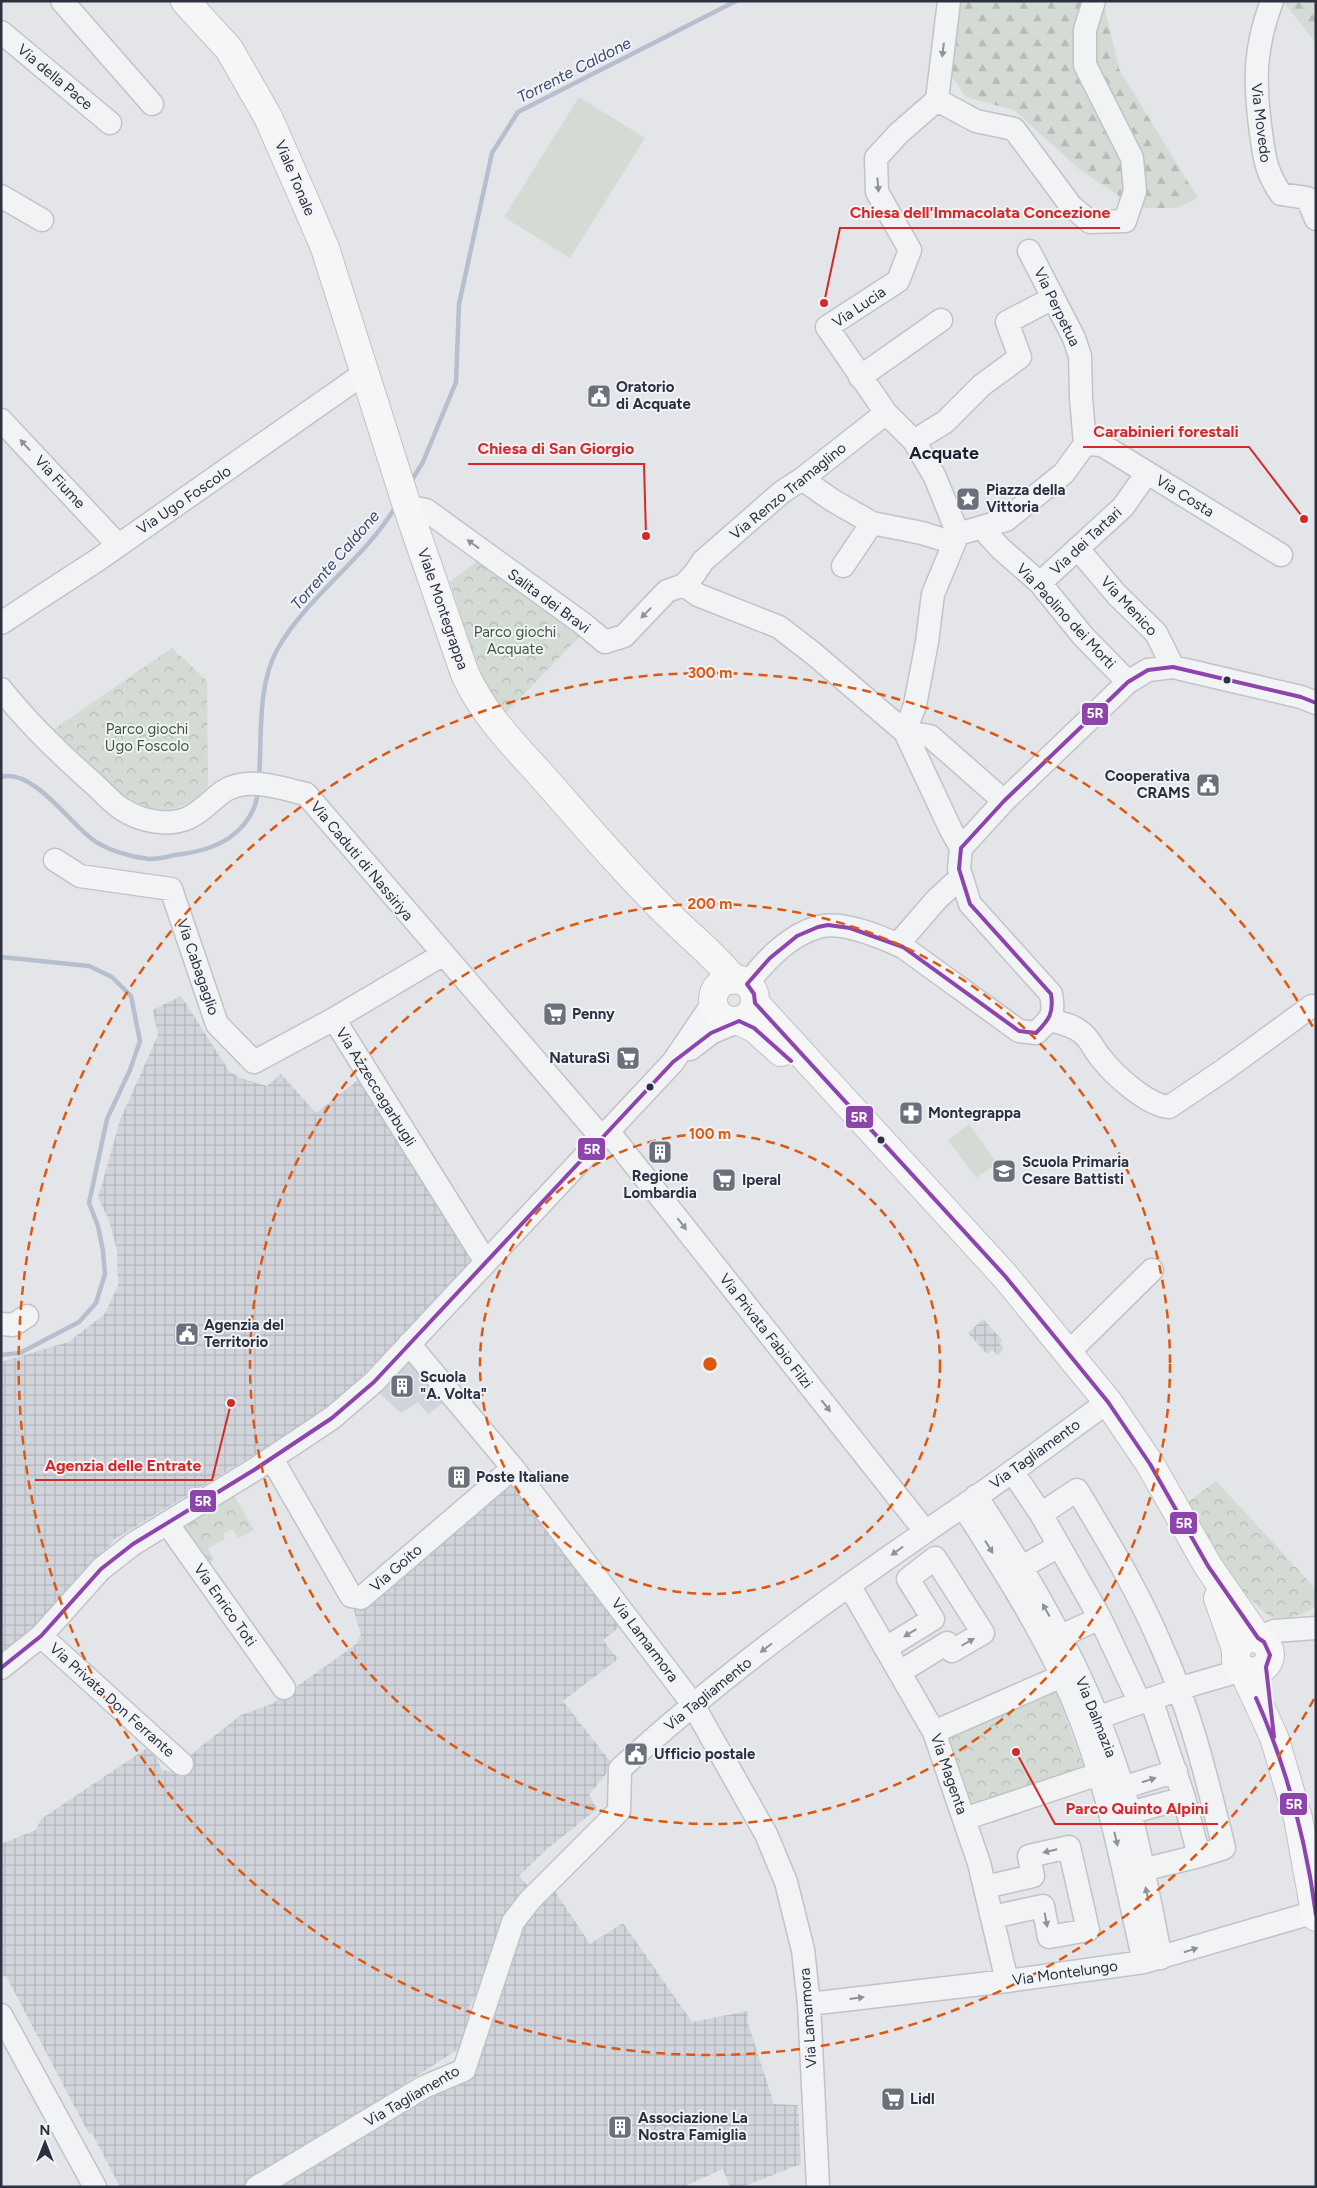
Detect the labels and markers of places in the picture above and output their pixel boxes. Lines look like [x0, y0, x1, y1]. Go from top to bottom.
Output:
callout: Chiesa dell'Immacolata Concezione [840, 197, 1120, 228]
place label: Oratorio di Acquate [616, 378, 691, 413]
public building icon: Oratorio di Acquate [586, 383, 612, 409]
callout: Carabinieri forestali [1083, 416, 1249, 447]
callout: Chiesa di San Giorgio [468, 433, 644, 464]
place label: Piazza della Vittoria [986, 481, 1065, 516]
place icon: Piazza della Vittoria [955, 486, 981, 512]
unlabelled marker [1222, 675, 1232, 685]
place label: Cooperativa CRAMS [1105, 767, 1190, 802]
public building icon: Cooperativa CRAMS [1195, 772, 1221, 798]
supermarket icon: Penny [542, 1001, 568, 1027]
place label: Penny [572, 1005, 615, 1023]
supermarket icon: NaturaSì [615, 1045, 641, 1071]
place label: NaturaSì [549, 1049, 610, 1067]
unlabelled marker [645, 1082, 655, 1092]
pharmacy icon: Montegrappa [898, 1100, 924, 1126]
place label: Montegrappa [928, 1104, 1021, 1122]
unlabelled marker [876, 1135, 886, 1145]
building icon: Regione Lombardia [647, 1139, 673, 1165]
place label: Scuola Primaria Cesare Battisti [1022, 1153, 1129, 1188]
school or university icon: Scuola Primaria Cesare Battisti [991, 1158, 1017, 1184]
place label: Regione Lombardia [623, 1167, 697, 1202]
supermarket icon: Iperal [711, 1167, 737, 1193]
place label: Iperal [742, 1171, 781, 1189]
place label: Agenzia del Territorio [204, 1316, 284, 1351]
public building icon: Agenzia del Territorio [174, 1321, 200, 1347]
centre of rings [701, 1355, 719, 1373]
place label: Scuola "A. Volta" [420, 1368, 487, 1403]
building icon: Scuola "A. Volta" [389, 1373, 415, 1399]
callout: Agenzia delle Entrate [35, 1449, 212, 1480]
building icon: Poste Italiane [446, 1464, 472, 1490]
place label: Poste Italiane [476, 1468, 570, 1486]
public building icon: Ufficio postale [623, 1741, 649, 1767]
place label: Ufficio postale [654, 1745, 756, 1763]
callout: Parco Quinto Alpini [1055, 1793, 1218, 1824]
supermarket icon: Lidl [880, 2086, 906, 2112]
place label: Lidl [910, 2090, 935, 2108]
place label: Associazione La Nostra Famiglia [638, 2109, 748, 2144]
building icon: Associazione La Nostra Famiglia [607, 2114, 633, 2140]

